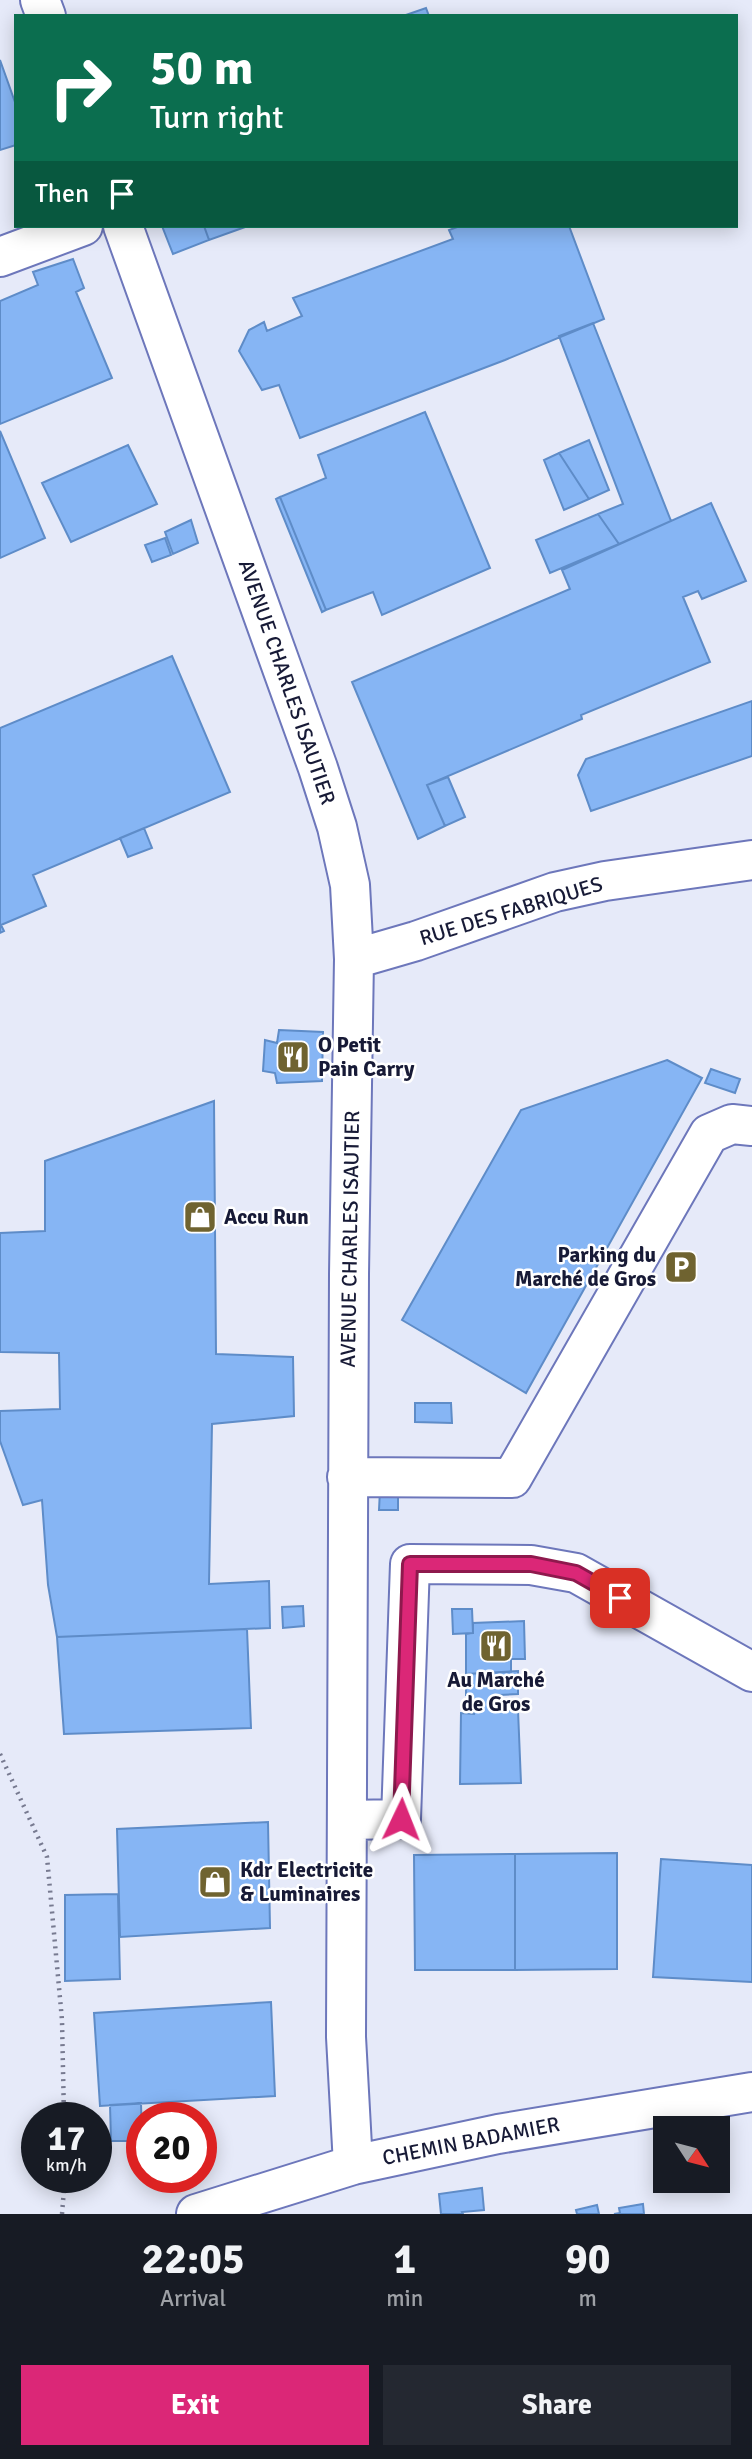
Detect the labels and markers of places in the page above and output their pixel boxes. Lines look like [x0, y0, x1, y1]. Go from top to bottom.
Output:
place label: O Petit Pain Carry [318, 1032, 415, 1082]
restaurant icon: O Petit Pain Carry [274, 1038, 312, 1076]
shop icon: Accu Run [181, 1198, 219, 1236]
place label: Accu Run [224, 1204, 309, 1230]
place label: Parking du Marché de Gros [515, 1242, 656, 1292]
parking icon: Parking du Marché de Gros [662, 1248, 700, 1286]
pin [590, 1568, 650, 1628]
restaurant icon: Au Marché de Gros [477, 1627, 515, 1665]
place label: Au Marché de Gros [447, 1667, 545, 1717]
place label: Kdr Electricite & Luminaires [240, 1857, 373, 1907]
shop icon: Kdr Electricite & Luminaires [196, 1863, 234, 1901]

